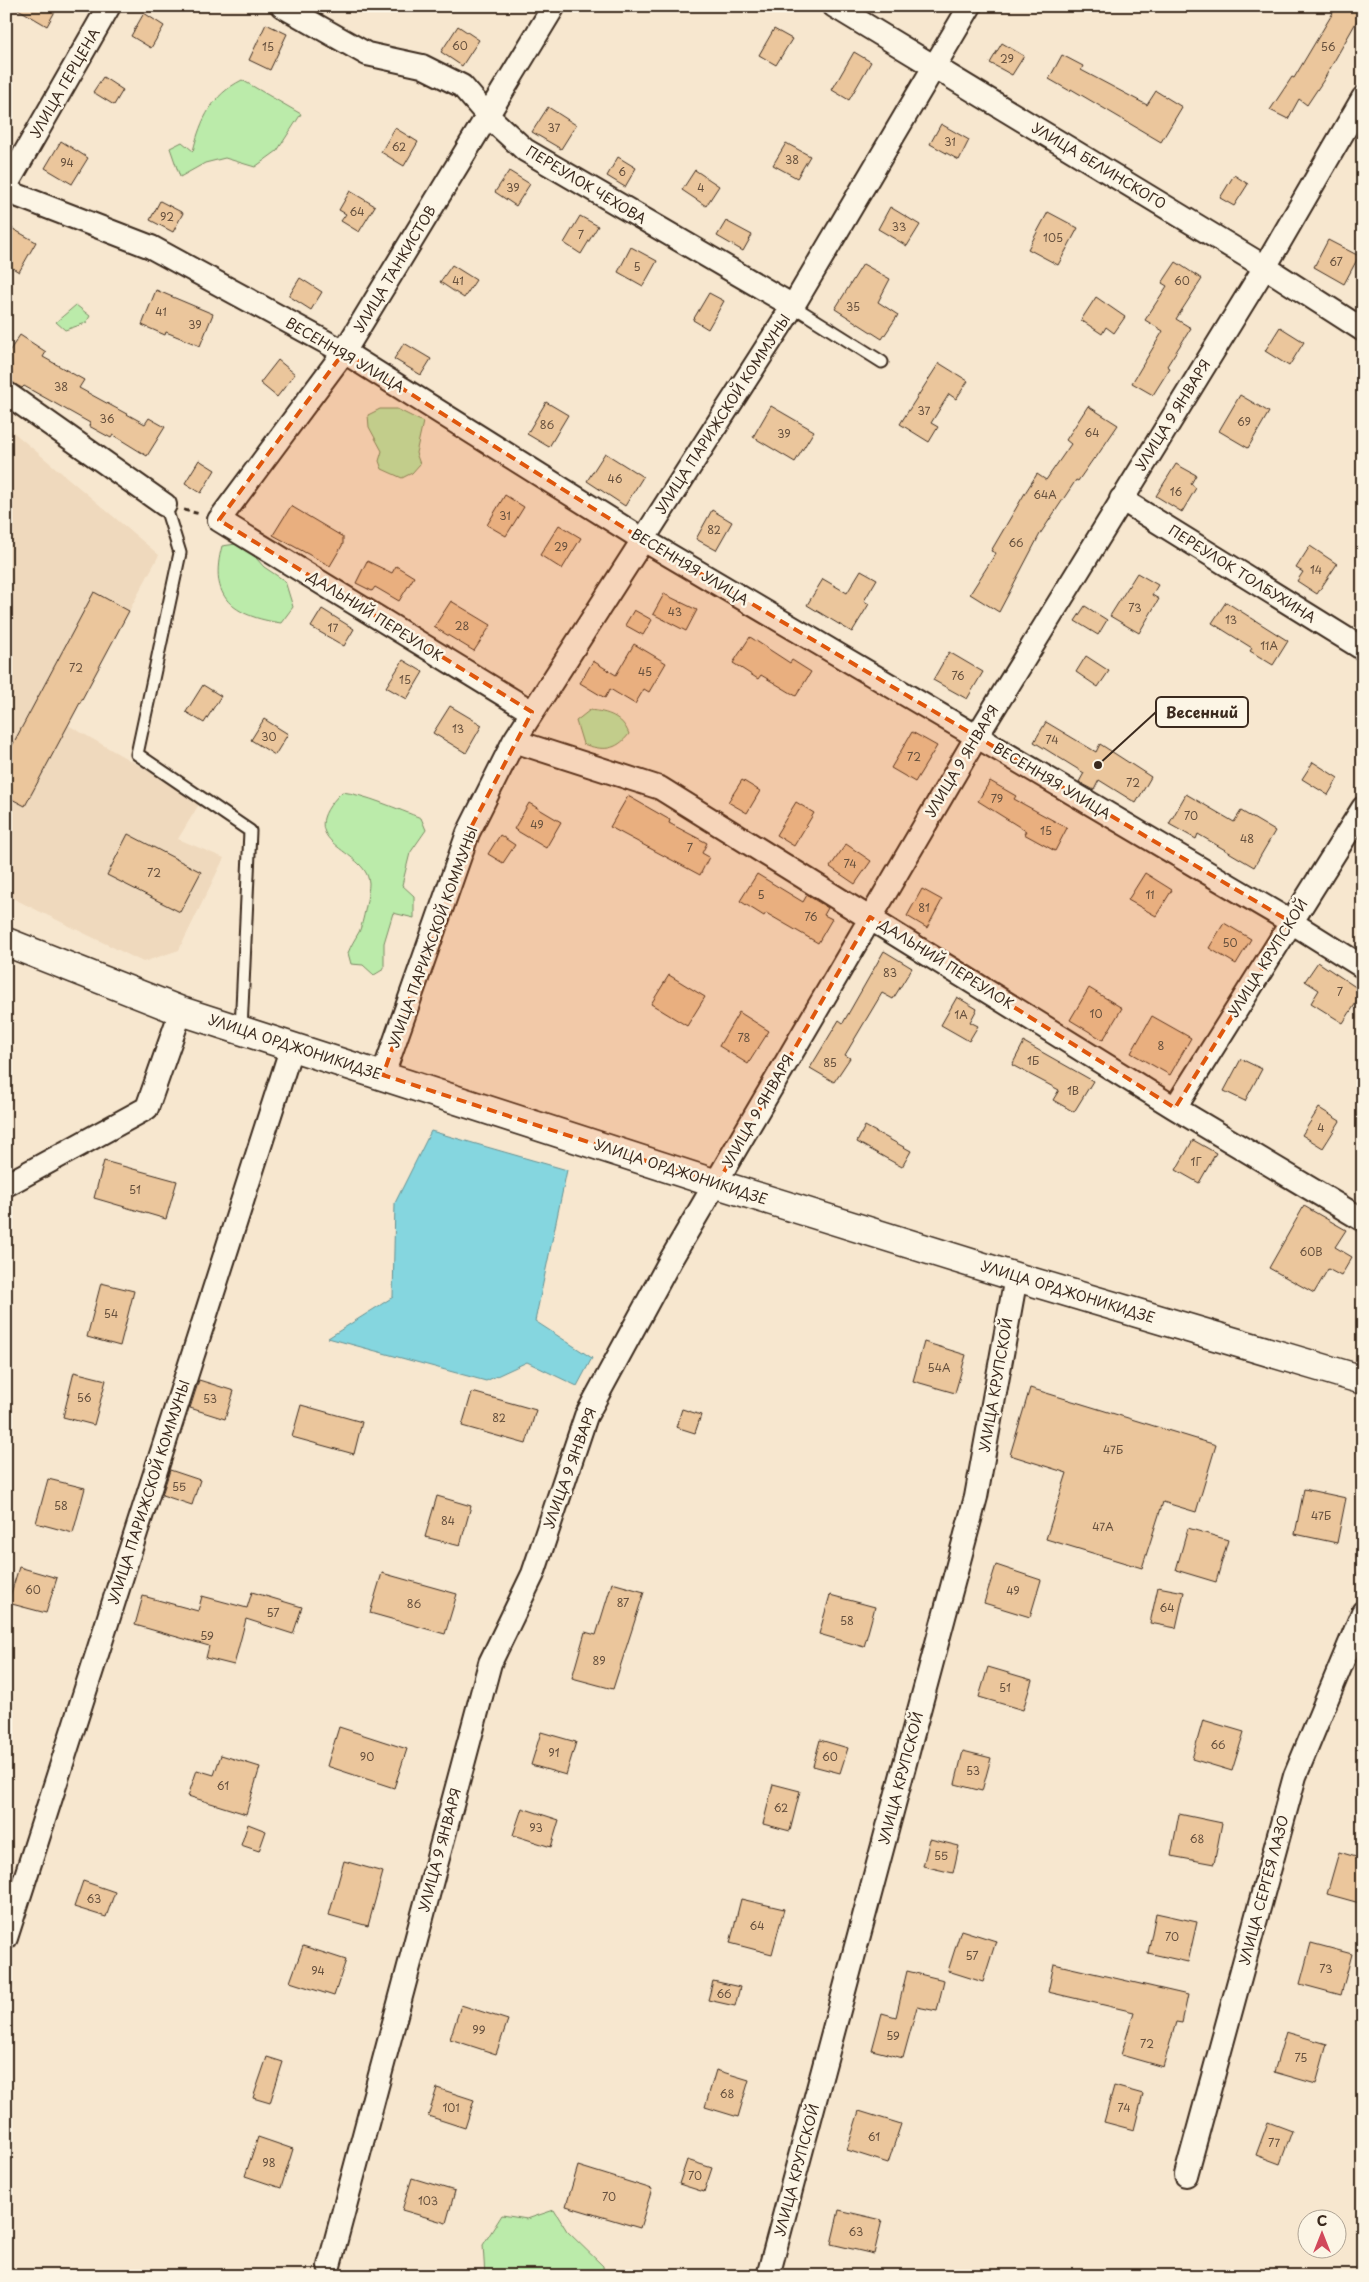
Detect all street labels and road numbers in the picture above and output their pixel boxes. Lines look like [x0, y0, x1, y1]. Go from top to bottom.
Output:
street label: УЛИЦА ГЕРЦЕНА [25, 24, 105, 142]
street label: УЛИЦА БЕЛИНСКОГО [1028, 117, 1170, 214]
street label: ПЕРЕУЛОК ЧЕХОВА [522, 140, 650, 229]
street label: УЛИЦА ТАНКИСТОВ [348, 201, 441, 336]
street label: УЛИЦА ПАРИЖСКОЙ КОММУНЫ [650, 310, 795, 518]
street label: ВЕСЕННЯЯ УЛИЦА [282, 312, 409, 397]
street label: УЛИЦА 9 ЯНВАРЯ [1130, 355, 1215, 474]
street label: ПЕРЕУЛОК ТОЛБУХИНА [1164, 520, 1320, 628]
street label: ВЕСЕННЯЯ УЛИЦА [627, 523, 753, 610]
street label: ДАЛЬНИЙ ПЕРЕУЛОК [303, 565, 447, 666]
street label: УЛИЦА 9 ЯНВАРЯ [920, 701, 1003, 821]
street label: ВЕСЕННЯЯ УЛИЦА [989, 737, 1115, 824]
street label: УЛИЦА ПАРИЖСКОЙ КОММУНЫ [383, 823, 482, 1051]
street label: УЛИЦА КРУПСКОЙ [1223, 895, 1312, 1021]
street label: ДАЛЬНИЙ ПЕРЕУЛОК [874, 913, 1018, 1014]
street label: УЛИЦА ОРДЖОНИКИДЗЕ [206, 1009, 384, 1084]
street label: УЛИЦА 9 ЯНВАРЯ [717, 1050, 799, 1171]
street label: УЛИЦА ОРДЖОНИКИДЗЕ [592, 1134, 770, 1209]
street label: УЛИЦА ОРДЖОНИКИДЗЕ [979, 1255, 1158, 1328]
street label: УЛИЦА КРУПСКОЙ [973, 1316, 1018, 1454]
street label: УЛИЦА ПАРИЖСКОЙ КОММУНЫ [102, 1377, 195, 1607]
street label: УЛИЦА 9 ЯНВАРЯ [538, 1404, 601, 1531]
street label: УЛИЦА КРУПСКОЙ [873, 1710, 928, 1846]
street label: УЛИЦА 9 ЯНВАРЯ [413, 1786, 466, 1914]
street label: УЛИЦА СЕРГЕЯ ЛАЗО [1233, 1813, 1294, 1967]
street label: УЛИЦА КРУПСКОЙ [769, 2102, 824, 2238]

